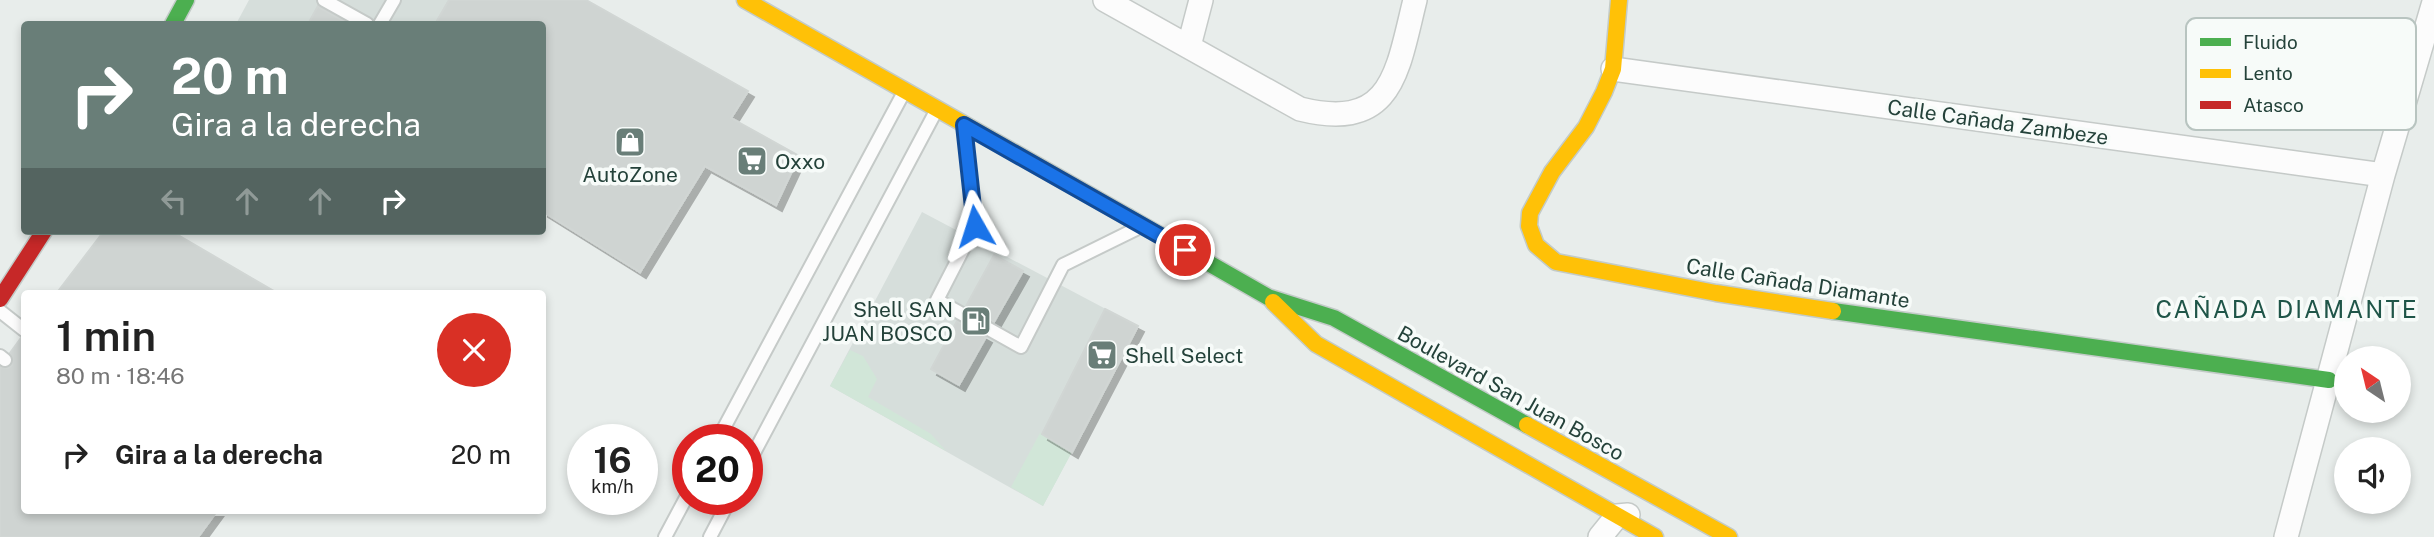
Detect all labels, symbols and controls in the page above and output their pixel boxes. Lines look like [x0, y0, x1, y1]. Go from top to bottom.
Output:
legend [2186, 18, 2416, 130]
text: Fluido [2243, 31, 2298, 53]
text: 20 m [171, 47, 289, 105]
icon: right [56, 49, 147, 140]
text: Lento [2243, 62, 2293, 84]
street label: Calle Cañada Zambeze [1886, 94, 2110, 150]
text: Atasco [2243, 94, 2304, 116]
text: Gira a la derecha [171, 106, 421, 143]
shop icon: AutoZone [613, 125, 647, 159]
supermarket icon: Oxxo [735, 144, 769, 178]
place label: Oxxo [775, 149, 825, 174]
place label: AutoZone [582, 162, 678, 187]
icon: left [155, 182, 193, 220]
icon: ahead [228, 182, 266, 220]
icon: ahead [301, 182, 339, 220]
icon: right [374, 182, 412, 220]
position arrow [938, 189, 1012, 263]
pin [1155, 220, 1215, 280]
icon: arrive [1166, 231, 1204, 269]
street label: Calle Cañada Diamante [1684, 253, 1912, 313]
district label: CAÑADA DIAMANTE [2155, 295, 2419, 323]
place label: Shell SAN JUAN BOSCO [822, 297, 953, 346]
fuel station icon: Shell SAN JUAN BOSCO [959, 304, 993, 338]
text: 1 min [56, 311, 156, 360]
button: close [437, 313, 511, 387]
street label: Boulevard San Juan Bosco [1393, 320, 1629, 466]
supermarket icon: Shell Select [1085, 338, 1119, 372]
place label: Shell Select [1125, 343, 1243, 368]
north arrow [2334, 346, 2412, 424]
map controls [2334, 346, 2411, 514]
text: 80 m · 18:46 [56, 362, 185, 389]
speed limit sign: 20 [672, 424, 763, 515]
icon: right [56, 436, 94, 474]
button: sound [2334, 437, 2411, 514]
text: Gira a la derecha [115, 439, 323, 470]
text: 20 m [451, 439, 511, 470]
text: 16 [593, 440, 632, 481]
text: km/h [591, 476, 634, 497]

